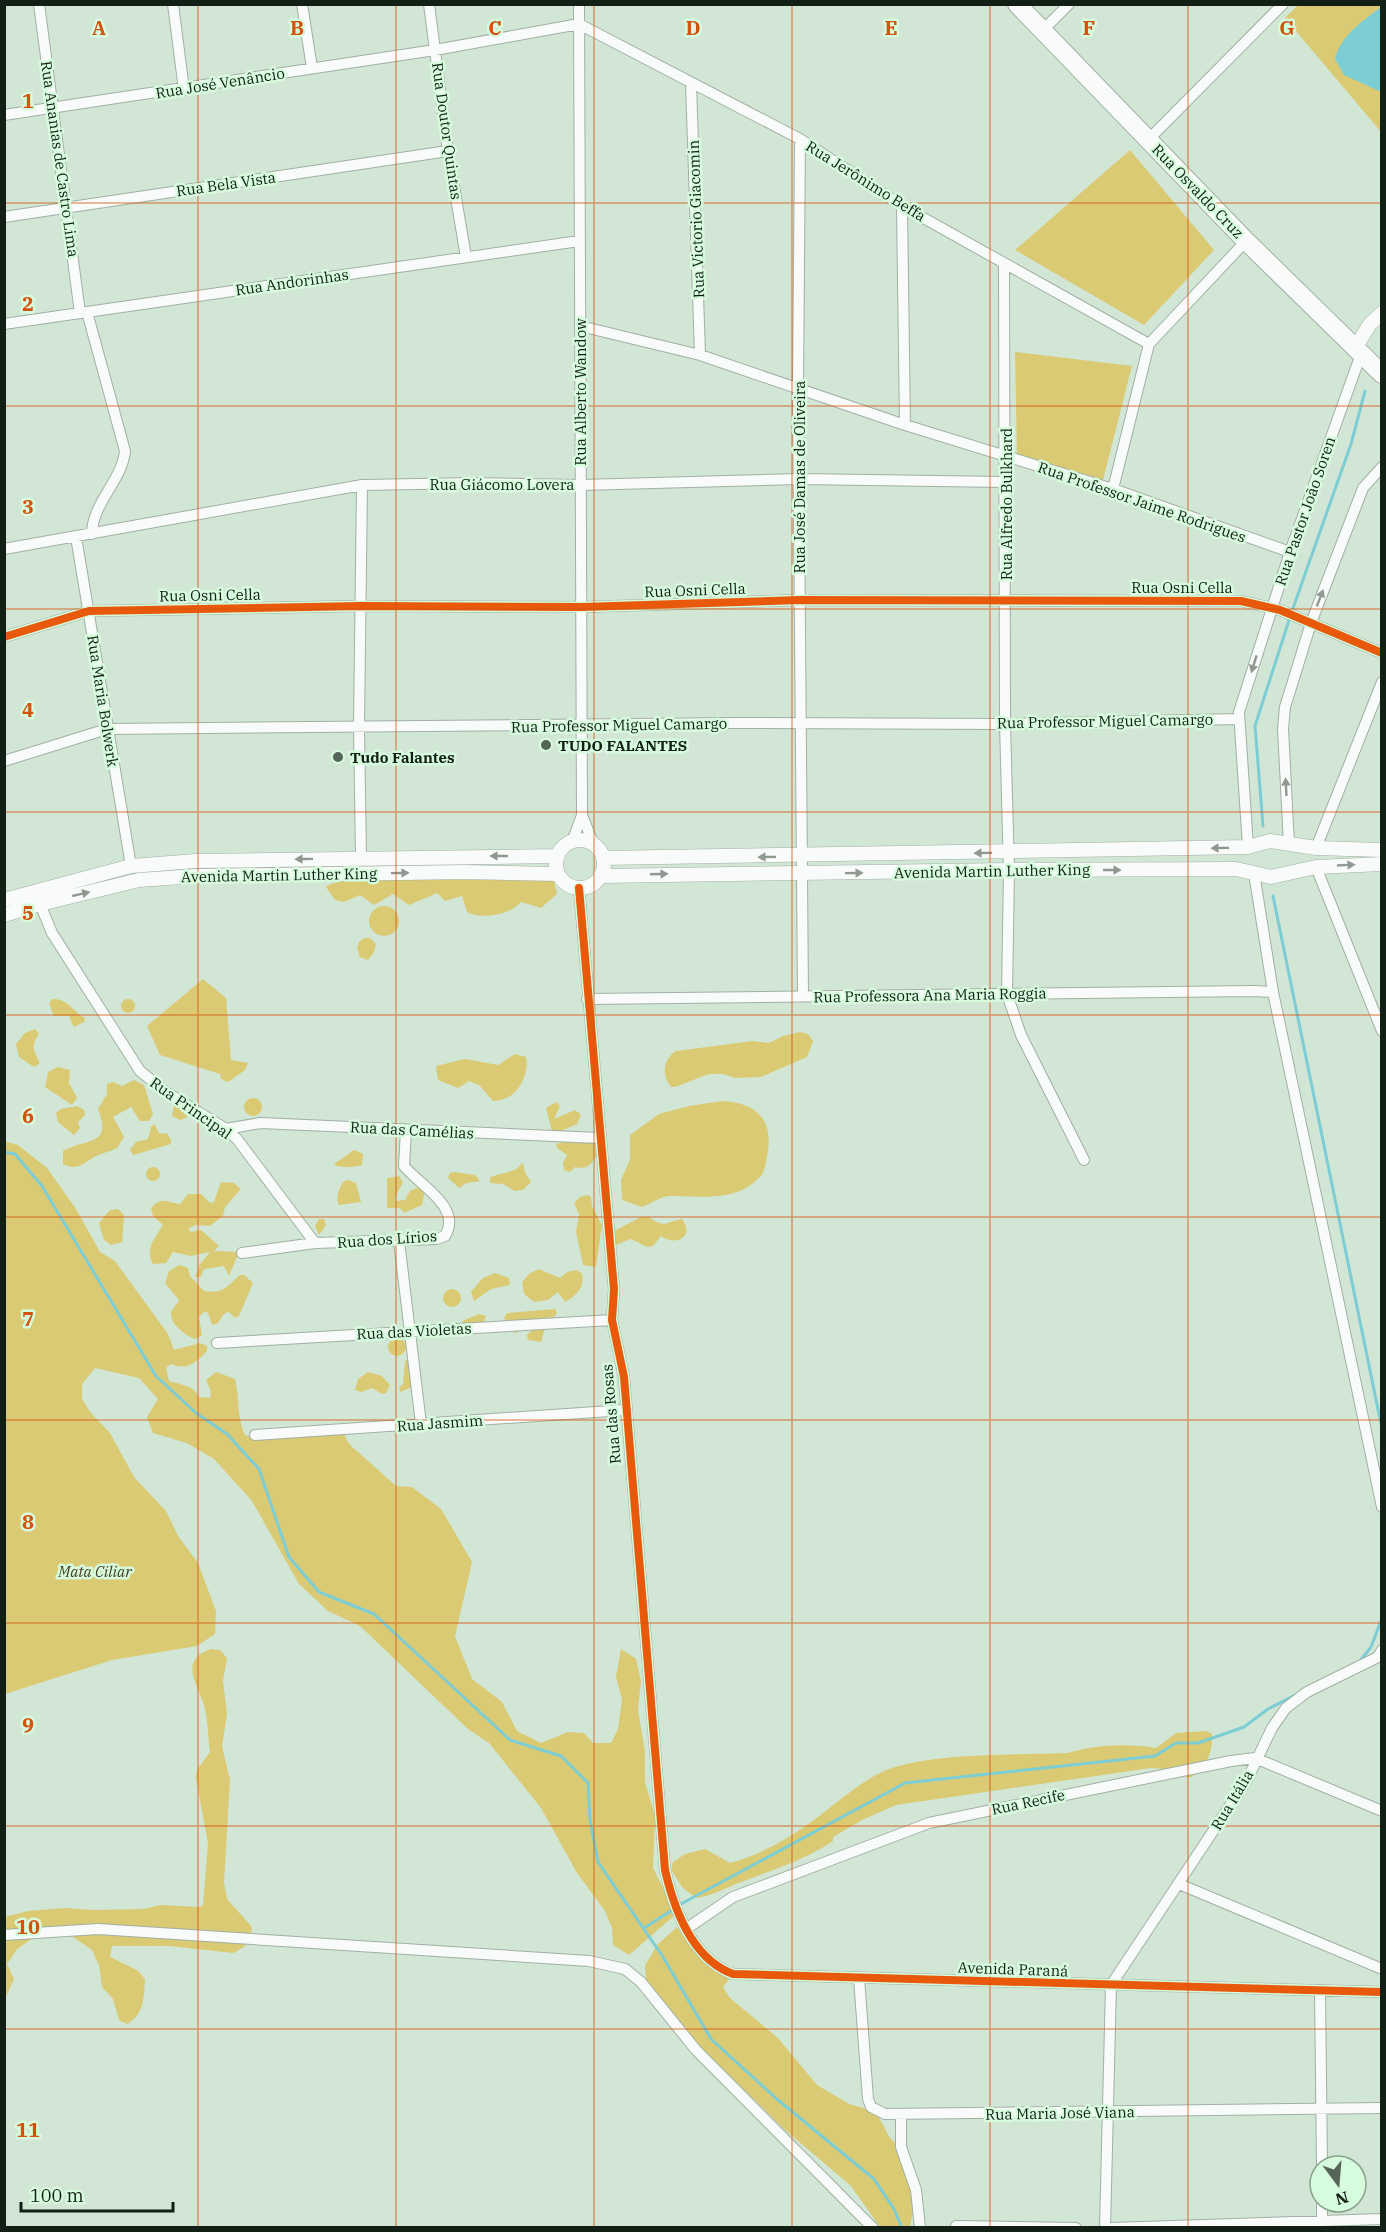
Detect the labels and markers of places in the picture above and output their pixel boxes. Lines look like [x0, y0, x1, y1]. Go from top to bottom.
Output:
place label: TUDO FALANTES [558, 736, 687, 755]
marker: TUDO FALANTES [539, 738, 553, 752]
place label: Tudo Falantes [350, 748, 455, 767]
marker: Tudo Falantes [331, 750, 345, 764]

